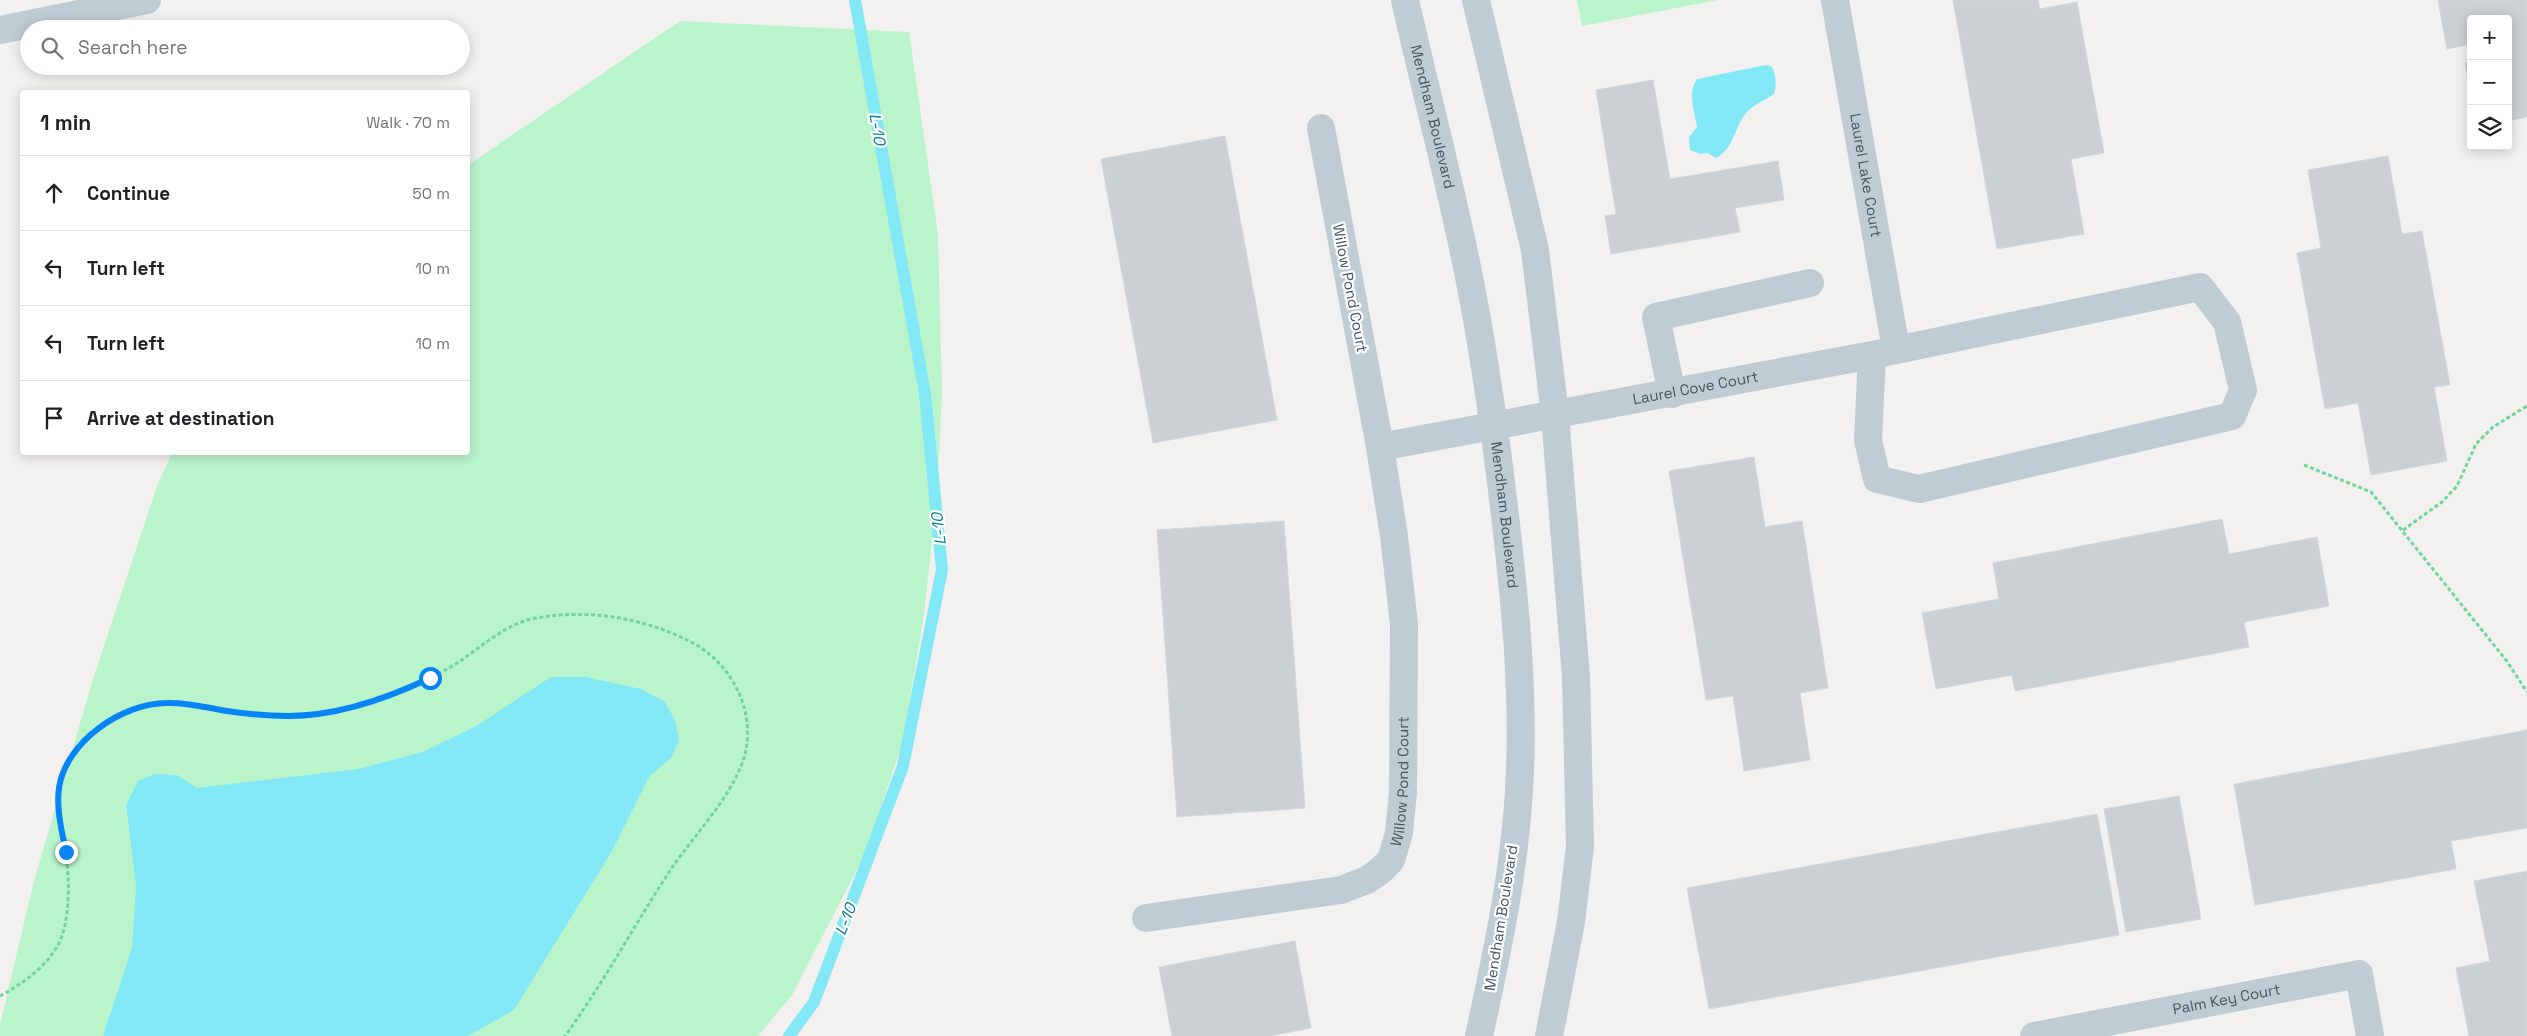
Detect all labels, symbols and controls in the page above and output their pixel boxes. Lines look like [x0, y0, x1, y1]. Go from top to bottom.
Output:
map controls [2467, 15, 2512, 150]
button: + [2467, 15, 2512, 60]
search box [20, 20, 470, 75]
icon: search [38, 34, 66, 62]
text: Search here [78, 35, 188, 60]
street label: Mendham Boulevard [1407, 43, 1460, 191]
button: − [2467, 60, 2512, 105]
button: layers [2467, 105, 2512, 150]
text: 1 min [40, 109, 91, 136]
water label: L-10 [864, 111, 891, 149]
text: Walk · 70 m [366, 112, 450, 133]
street label: Laurel Lake Court [1846, 112, 1886, 239]
icon: ahead [40, 179, 68, 207]
text: Continue [87, 181, 170, 206]
text: 50 m [412, 183, 450, 204]
street label: Willow Pond Court [1329, 222, 1372, 354]
icon: left [40, 254, 68, 282]
text: Turn left [87, 256, 165, 281]
text: 10 m [415, 258, 450, 279]
icon: left [40, 329, 68, 357]
text: Turn left [87, 331, 165, 356]
text: 10 m [415, 333, 450, 354]
street label: Laurel Cove Court [1631, 366, 1760, 409]
icon: arrive [40, 404, 68, 432]
text: Arrive at destination [87, 406, 275, 431]
street label: Mendham Boulevard [1487, 440, 1523, 589]
water label: L-10 [926, 510, 951, 546]
route start [419, 667, 442, 690]
street label: Willow Pond Court [1386, 716, 1412, 849]
route end [55, 841, 78, 864]
street label: Mendham Boulevard [1480, 844, 1521, 992]
water label: L-10 [830, 899, 862, 938]
street label: Palm Key Court [2171, 979, 2282, 1018]

